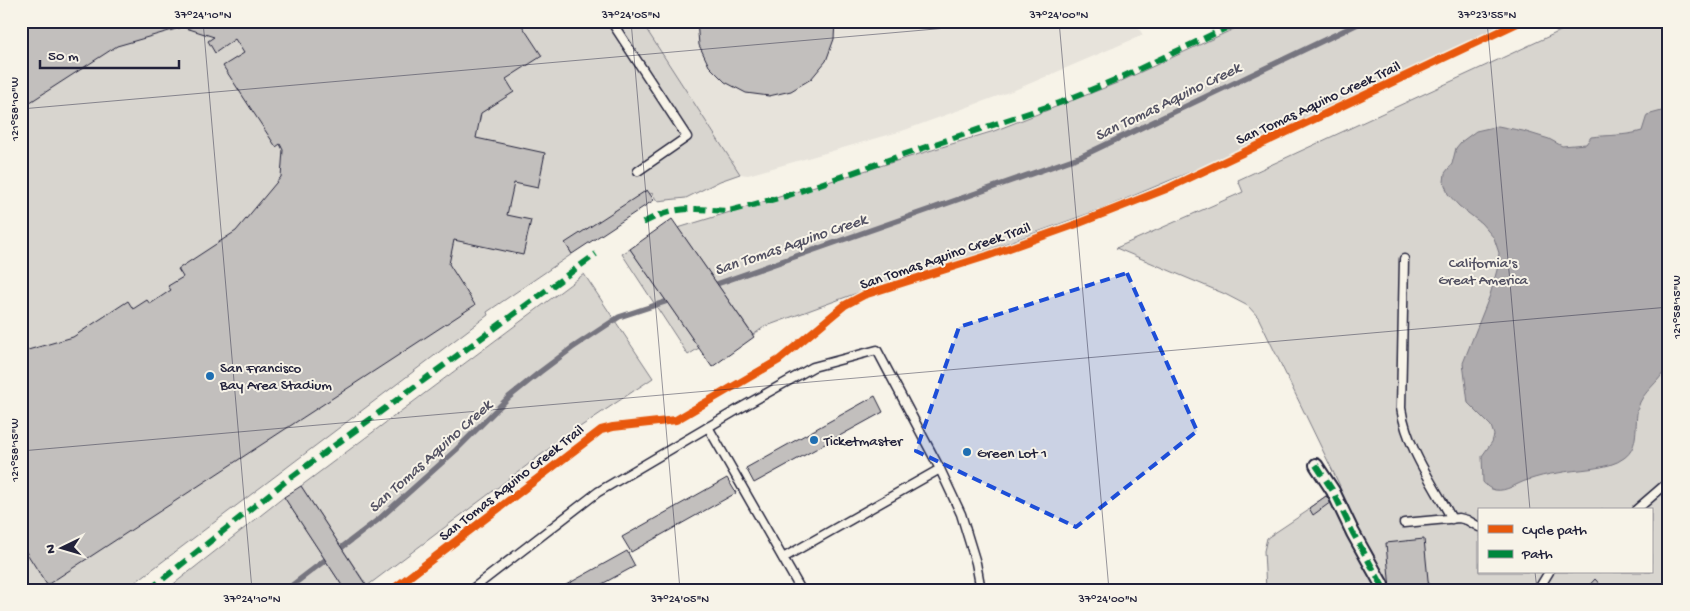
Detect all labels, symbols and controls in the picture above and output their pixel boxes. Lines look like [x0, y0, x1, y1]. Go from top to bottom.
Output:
text: 37°24'10"N [174, 9, 232, 23]
text: 37°24'05"N [601, 9, 660, 23]
text: 37°24'00"N [1029, 9, 1089, 23]
text: 37°23'55"N [1457, 9, 1516, 23]
scale bar [40, 38, 179, 70]
text: 50 m [48, 48, 79, 66]
street label: San Tomas Aquino Creek Trail [1234, 58, 1404, 150]
water label: San Tomas Aquino Creek [1093, 59, 1246, 147]
text: 121°58'10"W [9, 77, 23, 142]
water label: San Tomas Aquino Creek [713, 211, 872, 281]
street label: San Tomas Aquino Creek Trail [858, 219, 1033, 295]
park label: California's Great America [1438, 255, 1529, 290]
text: 121°58'15"W [1671, 275, 1685, 340]
place label: San Francisco Bay Area Stadium [219, 360, 332, 395]
marker: San Francisco Bay Area Stadium [204, 370, 216, 382]
water label: San Tomas Aquino Creek [366, 396, 498, 518]
text: 121°58'15"W [9, 418, 23, 483]
street label: San Tomas Aquino Creek Trail [436, 421, 588, 546]
place label: Ticketmaster [823, 433, 904, 451]
marker: Ticketmaster [808, 434, 820, 446]
place label: Green Lot 1 [977, 445, 1047, 463]
marker: Green Lot 1 [961, 446, 973, 458]
legend [1478, 508, 1652, 574]
text: Cycle path [1522, 522, 1587, 540]
north arrow [38, 524, 88, 574]
text: N [43, 544, 60, 554]
text: Path [1521, 546, 1553, 564]
text: 37°24'10"N [223, 593, 281, 607]
text: 37°24'05"N [650, 593, 709, 607]
text: 37°24'00"N [1078, 593, 1138, 607]

